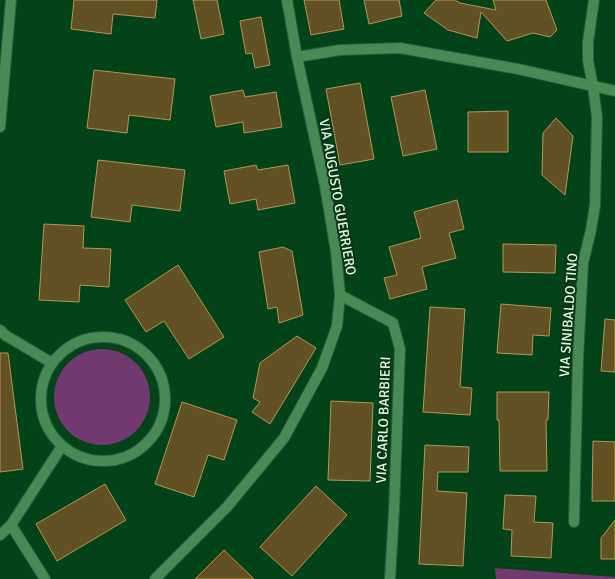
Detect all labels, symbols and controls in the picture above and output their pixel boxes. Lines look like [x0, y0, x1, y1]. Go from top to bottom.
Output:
street label: VIA AUGUSTO GUERRIERO [315, 118, 360, 277]
street label: VIA SINIBALDO TINO [556, 252, 581, 378]
street label: VIA CARLO BARBIERI [373, 356, 394, 484]

